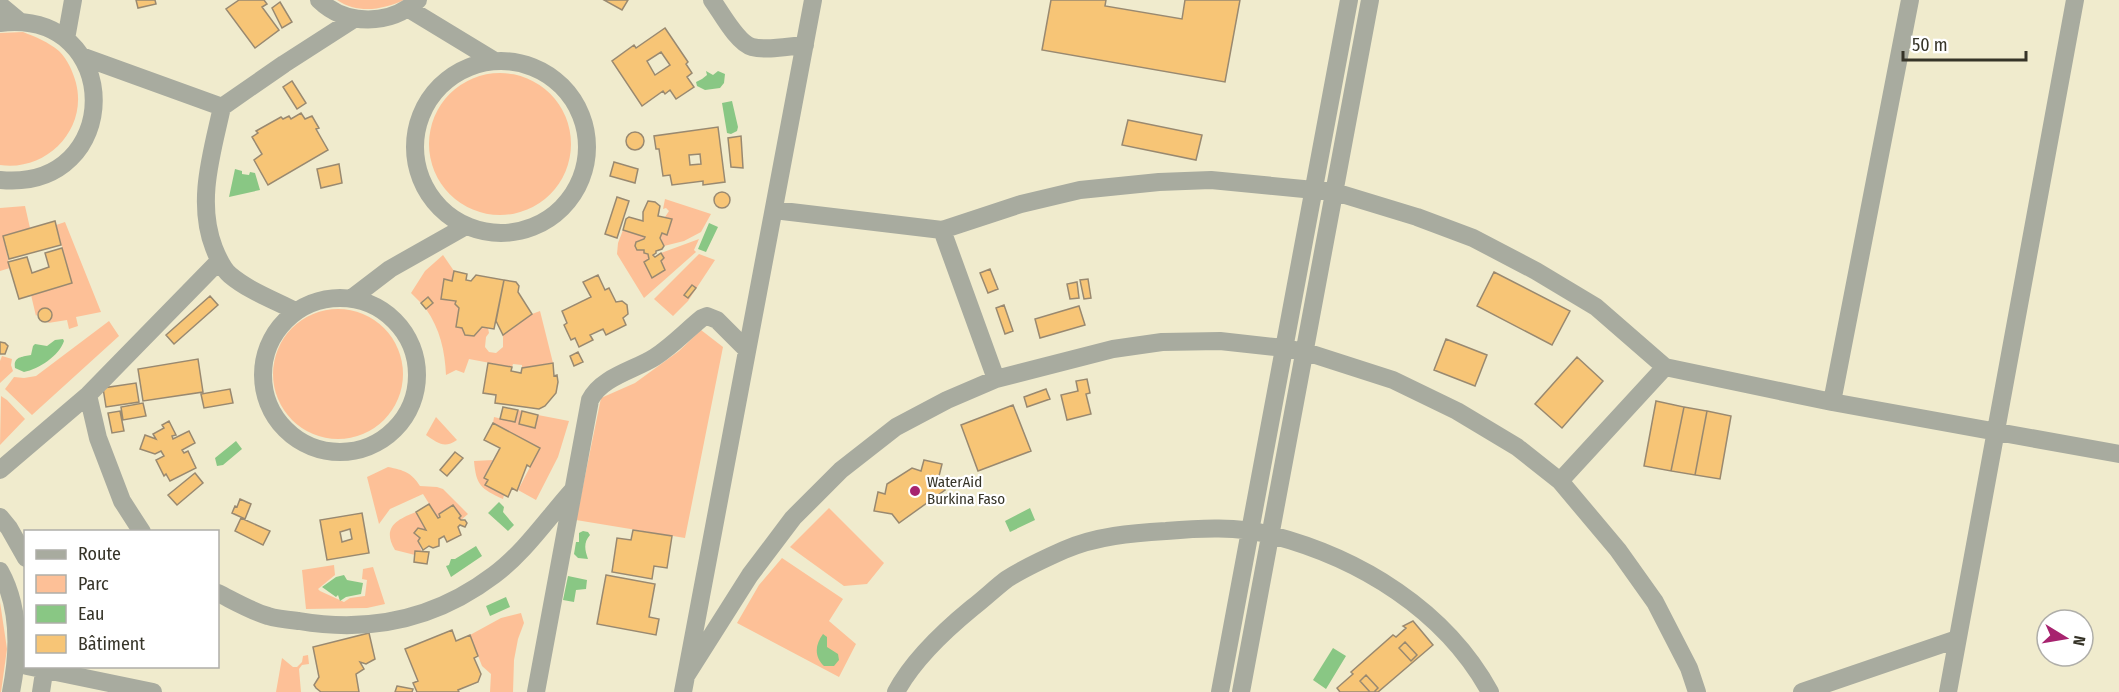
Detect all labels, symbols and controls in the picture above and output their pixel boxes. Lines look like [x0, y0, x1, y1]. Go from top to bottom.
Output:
scale bar [1903, 24, 2026, 62]
text: 50 m [1912, 34, 1948, 56]
place label: WaterAid Burkina Faso [927, 473, 1005, 508]
marker: WaterAid Burkina Faso [908, 484, 922, 498]
legend [24, 530, 219, 668]
text: Route [78, 543, 121, 565]
text: Parc [78, 573, 109, 595]
text: Eau [78, 603, 104, 625]
north arrow [2035, 608, 2095, 668]
text: Bâtiment [78, 633, 145, 655]
text: N [2069, 634, 2089, 647]

